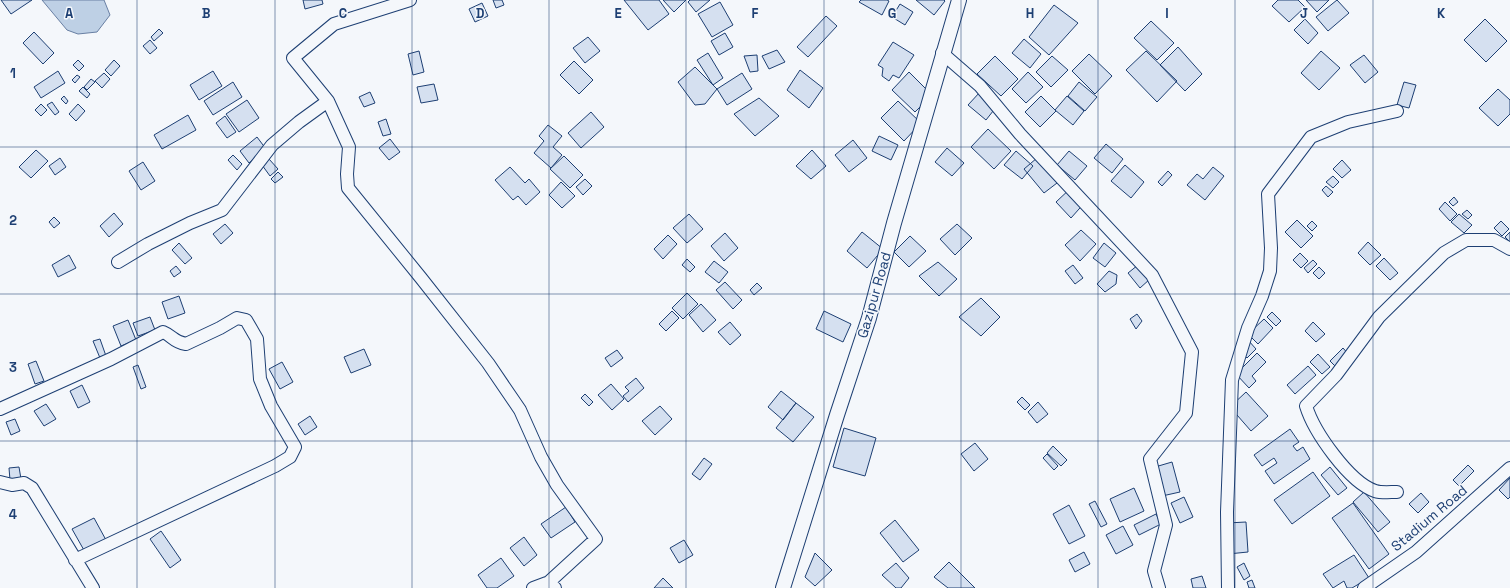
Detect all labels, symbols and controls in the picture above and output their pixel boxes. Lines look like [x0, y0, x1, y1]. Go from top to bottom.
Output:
text: A [65, 5, 74, 22]
text: B [202, 5, 211, 22]
text: C [339, 5, 347, 22]
text: D [476, 5, 485, 22]
text: E [614, 5, 622, 22]
text: F [752, 5, 759, 22]
text: G [888, 5, 896, 22]
text: H [1026, 5, 1034, 22]
text: I [1165, 5, 1169, 22]
text: J [1300, 5, 1308, 22]
text: K [1437, 5, 1446, 22]
text: 1 [10, 65, 16, 82]
text: 2 [9, 212, 17, 229]
street label: Gazipur Road [853, 250, 895, 340]
text: 3 [9, 359, 17, 376]
street label: Stadium Road [1387, 481, 1471, 555]
text: 4 [9, 506, 17, 523]

